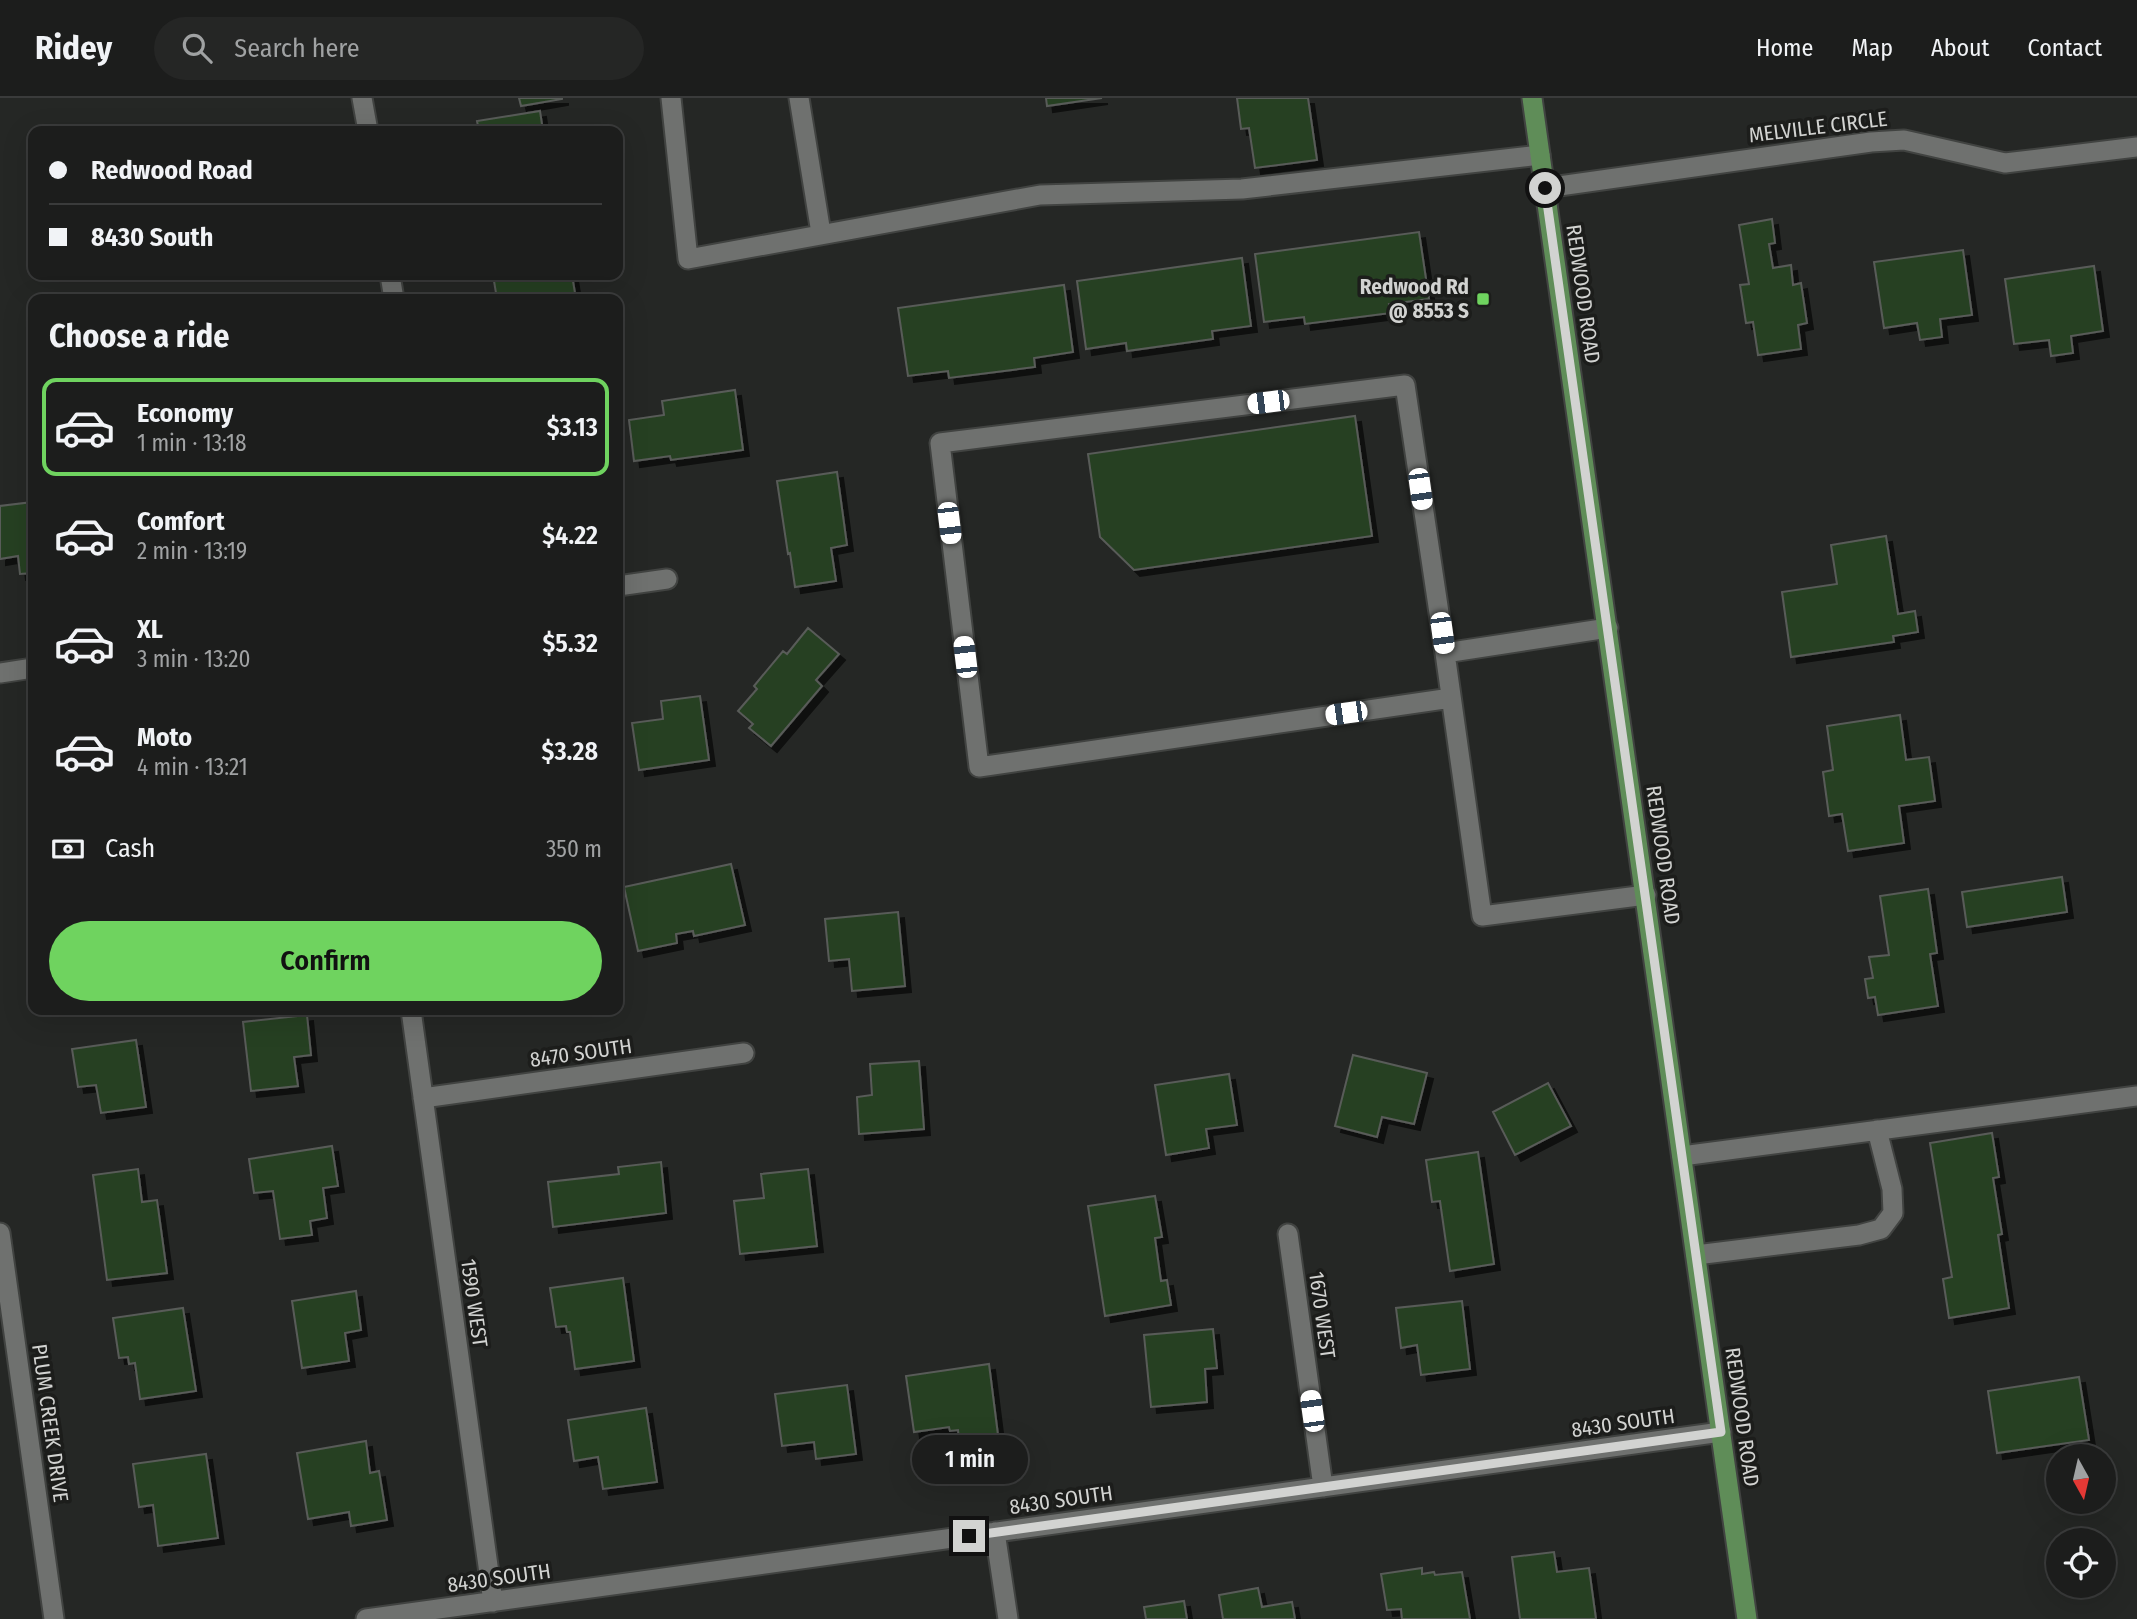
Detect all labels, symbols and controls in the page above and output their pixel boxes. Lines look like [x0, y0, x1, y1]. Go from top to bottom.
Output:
search box [154, 17, 644, 80]
text: Ridey [35, 28, 112, 68]
icon: search [178, 29, 216, 67]
text: Search here [234, 33, 360, 64]
text: Home [1756, 34, 1813, 62]
text: Map [1851, 34, 1893, 62]
text: About [1931, 34, 1989, 62]
text: Contact [2027, 34, 2102, 62]
street label: MELVILLE CIRCLE [1747, 106, 1889, 148]
text: Redwood Road [91, 155, 253, 186]
route start [1529, 172, 1561, 204]
text: 8430 South [91, 222, 213, 253]
street label: REDWOOD ROAD [1560, 223, 1606, 365]
place label: Redwood Rd @ 8553 S [1360, 274, 1469, 324]
marker: Redwood Rd @ 8553 S [1475, 291, 1491, 307]
text: Choose a ride [49, 317, 230, 355]
car [1246, 389, 1291, 415]
icon: car [53, 396, 116, 459]
text: Economy [137, 398, 233, 429]
text: $3.13 [547, 412, 598, 443]
text: 1 min · 13:18 [137, 429, 246, 457]
car [1407, 467, 1434, 511]
car [937, 501, 962, 545]
icon: car [53, 504, 116, 567]
text: Comfort [137, 506, 225, 537]
text: $4.22 [542, 520, 598, 551]
text: 2 min · 13:19 [137, 537, 247, 565]
car [1429, 611, 1456, 655]
icon: car [53, 612, 116, 675]
text: XL [137, 614, 163, 645]
text: $5.32 [542, 628, 598, 659]
car [953, 635, 978, 679]
text: 3 min · 13:20 [137, 645, 250, 673]
car [1324, 700, 1369, 726]
icon: car [53, 720, 116, 783]
text: Moto [137, 722, 192, 753]
text: $3.28 [542, 736, 598, 767]
text: 4 min · 13:21 [137, 753, 248, 781]
street label: REDWOOD ROAD [1640, 784, 1686, 926]
icon: cash [49, 830, 87, 868]
text: Cash [105, 833, 155, 864]
text: 350 m [546, 835, 602, 863]
button: Confirm [49, 921, 602, 1001]
street label: 8470 SOUTH [528, 1033, 634, 1073]
street label: 1590 WEST [455, 1257, 493, 1349]
street label: 1670 WEST [1303, 1270, 1341, 1360]
street label: PLUM CREEK DRIVE [26, 1342, 74, 1504]
street label: REDWOOD ROAD [1719, 1346, 1765, 1488]
car [1299, 1389, 1326, 1433]
street label: 8430 SOUTH [1570, 1403, 1676, 1443]
callout: 1 min [911, 1434, 1027, 1484]
north arrow [2046, 1444, 2116, 1514]
map controls [2046, 1444, 2116, 1598]
text: 1 min [945, 1445, 995, 1473]
street label: 8430 SOUTH [1008, 1480, 1114, 1520]
route end [953, 1520, 985, 1552]
button: locate [2046, 1528, 2116, 1598]
street label: 8430 SOUTH [446, 1558, 552, 1598]

